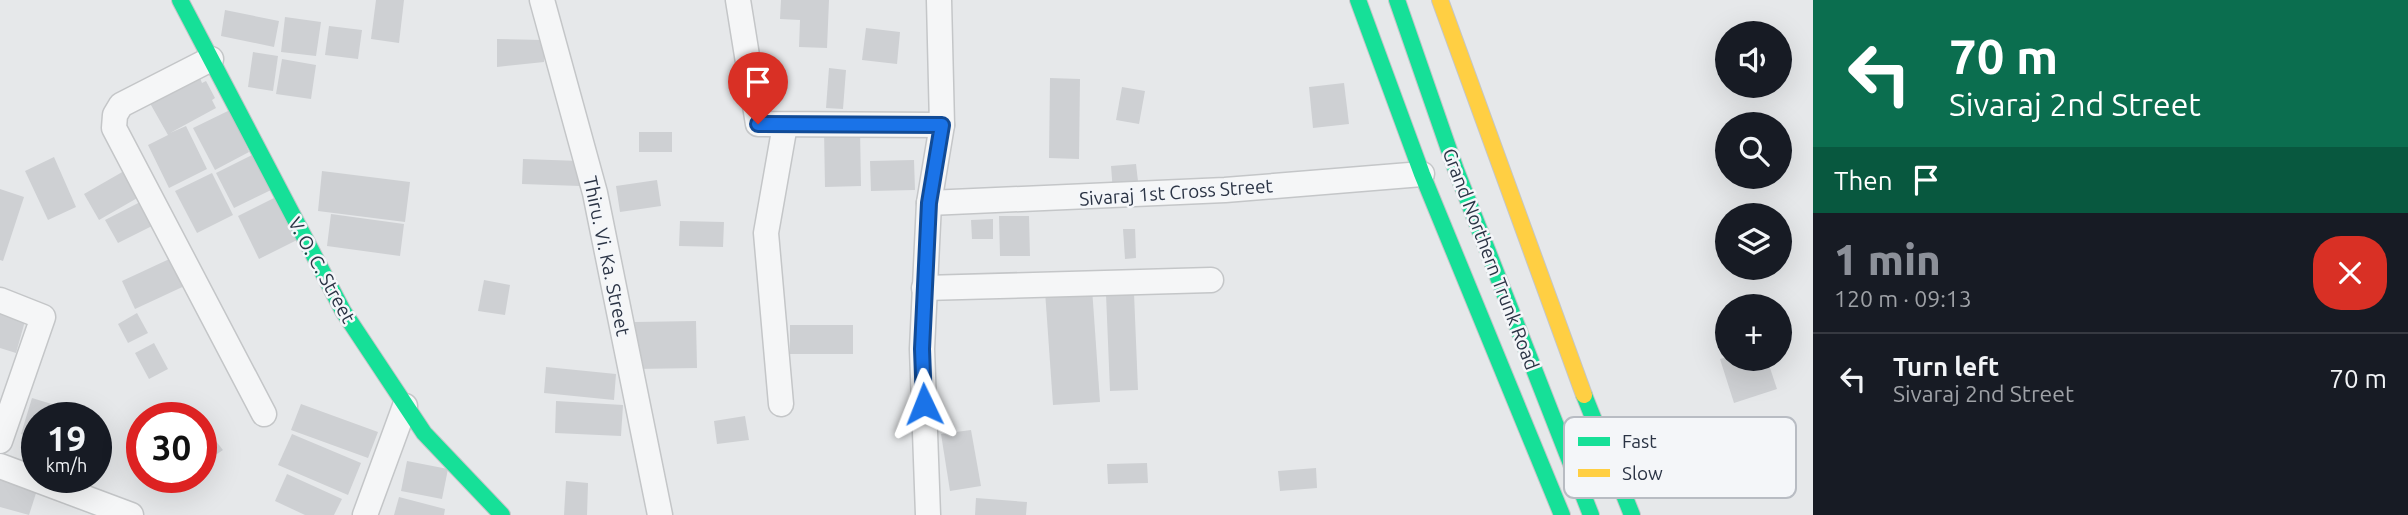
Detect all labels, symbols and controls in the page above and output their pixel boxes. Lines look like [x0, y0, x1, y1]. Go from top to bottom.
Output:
map controls [1715, 21, 1792, 371]
button: sound [1715, 21, 1792, 98]
icon: left [1834, 28, 1925, 119]
text: 70 m [1949, 28, 2058, 83]
pin [728, 52, 788, 124]
icon: arrive [739, 63, 777, 101]
text: Sivaraj 2nd Street [1949, 86, 2201, 122]
button: search [1715, 112, 1792, 189]
street label: Grand Northern Trunk Road [1439, 145, 1543, 373]
icon: arrive [1907, 161, 1945, 199]
text: Then [1834, 166, 1893, 195]
street label: Thiru. Vi. Ka. Street [579, 174, 635, 338]
street label: Sivaraj 1st Cross Street [1078, 174, 1274, 210]
button: layers [1715, 203, 1792, 280]
street label: V. O. C. Street [284, 213, 360, 327]
text: 1 min [1834, 236, 1941, 283]
button: close [2313, 236, 2387, 310]
text: 120 m · 09:13 [1834, 286, 1972, 311]
button: + [1715, 294, 1792, 371]
text: Turn left [1893, 352, 1999, 381]
icon: left [1834, 360, 1872, 398]
text: 70 m [2329, 364, 2387, 393]
position arrow [887, 367, 961, 441]
text: Sivaraj 2nd Street [1893, 381, 2074, 406]
speed limit sign: 30 [126, 402, 217, 493]
legend [1564, 417, 1796, 498]
text: 19 [47, 418, 86, 458]
text: Fast [1622, 430, 1657, 452]
text: km/h [46, 455, 87, 475]
text: Slow [1622, 462, 1663, 484]

